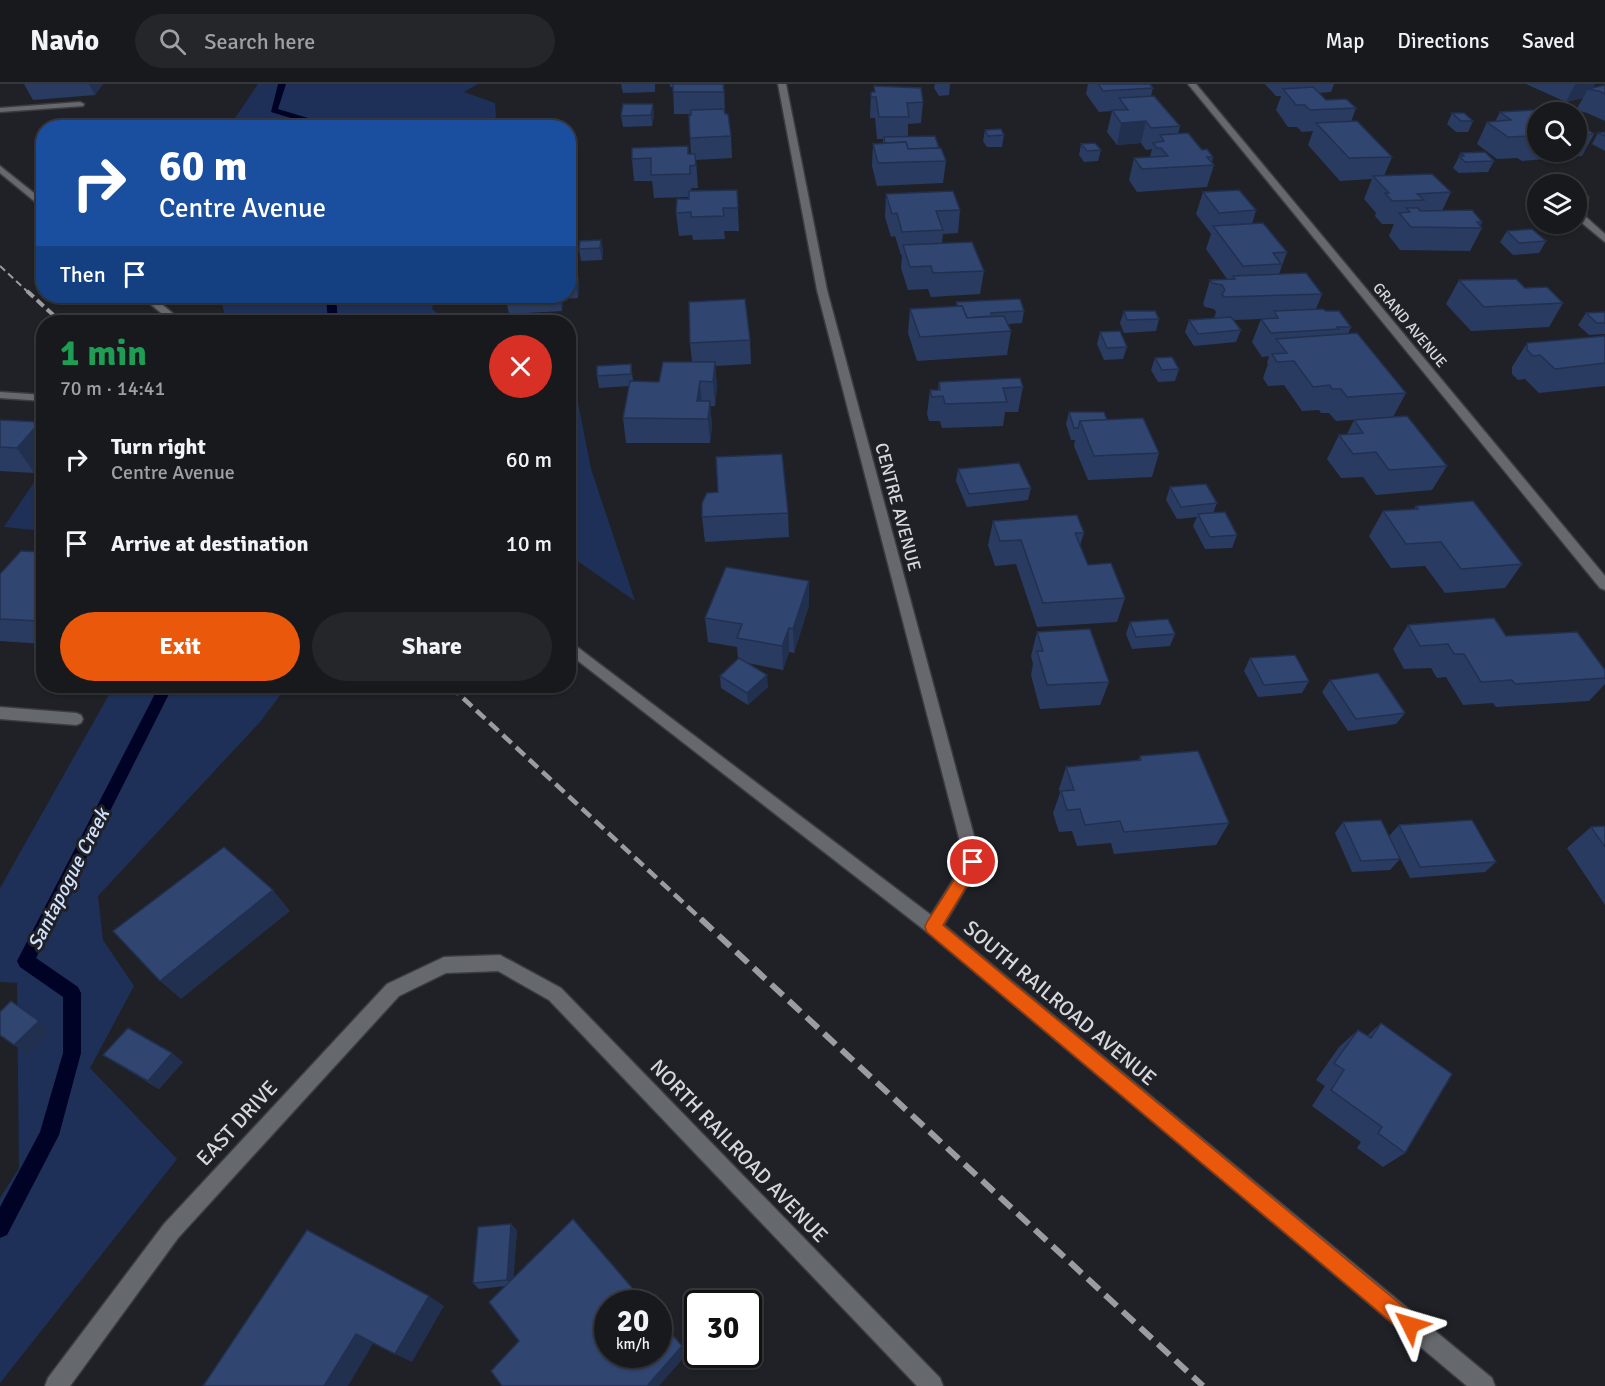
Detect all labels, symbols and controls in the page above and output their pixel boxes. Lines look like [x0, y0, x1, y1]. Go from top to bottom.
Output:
search box [135, 14, 555, 68]
text: Navio [30, 24, 99, 58]
icon: search [156, 25, 189, 58]
text: Search here [204, 28, 315, 55]
text: Map [1326, 28, 1364, 54]
text: Directions [1397, 28, 1489, 54]
text: Saved [1522, 28, 1575, 54]
map controls [1527, 102, 1587, 234]
button: search [1527, 102, 1587, 162]
text: 60 m [159, 141, 248, 192]
icon: right [60, 144, 138, 222]
button: layers [1527, 174, 1587, 234]
text: Centre Avenue [159, 192, 326, 225]
icon: arrive [118, 258, 151, 291]
text: Then [60, 261, 106, 288]
street label: GRAND AVENUE [1369, 279, 1451, 371]
text: 1 min [60, 331, 147, 376]
button: close [489, 335, 552, 398]
text: 70 m · 14:41 [60, 376, 165, 401]
text: Turn right [111, 433, 206, 460]
street label: CENTRE AVENUE [870, 440, 926, 574]
icon: right [60, 443, 93, 476]
text: 60 m [506, 446, 552, 473]
text: Centre Avenue [111, 460, 235, 485]
icon: arrive [60, 527, 93, 560]
text: Arrive at destination [111, 530, 308, 557]
text: 10 m [506, 530, 552, 557]
button: Exit [60, 612, 300, 681]
button: Share [312, 612, 552, 681]
water label: Santapogue Creek [22, 803, 116, 954]
pin [947, 836, 998, 887]
icon: arrive [956, 845, 989, 878]
street label: SOUTH RAILROAD AVENUE [958, 915, 1162, 1091]
street label: NORTH RAILROAD AVENUE [645, 1054, 833, 1248]
street label: EAST DRIVE [191, 1075, 283, 1171]
speed limit sign: 30 [684, 1290, 762, 1368]
position arrow [1378, 1293, 1442, 1357]
text: 20 [617, 1303, 649, 1340]
text: km/h [616, 1335, 650, 1353]

